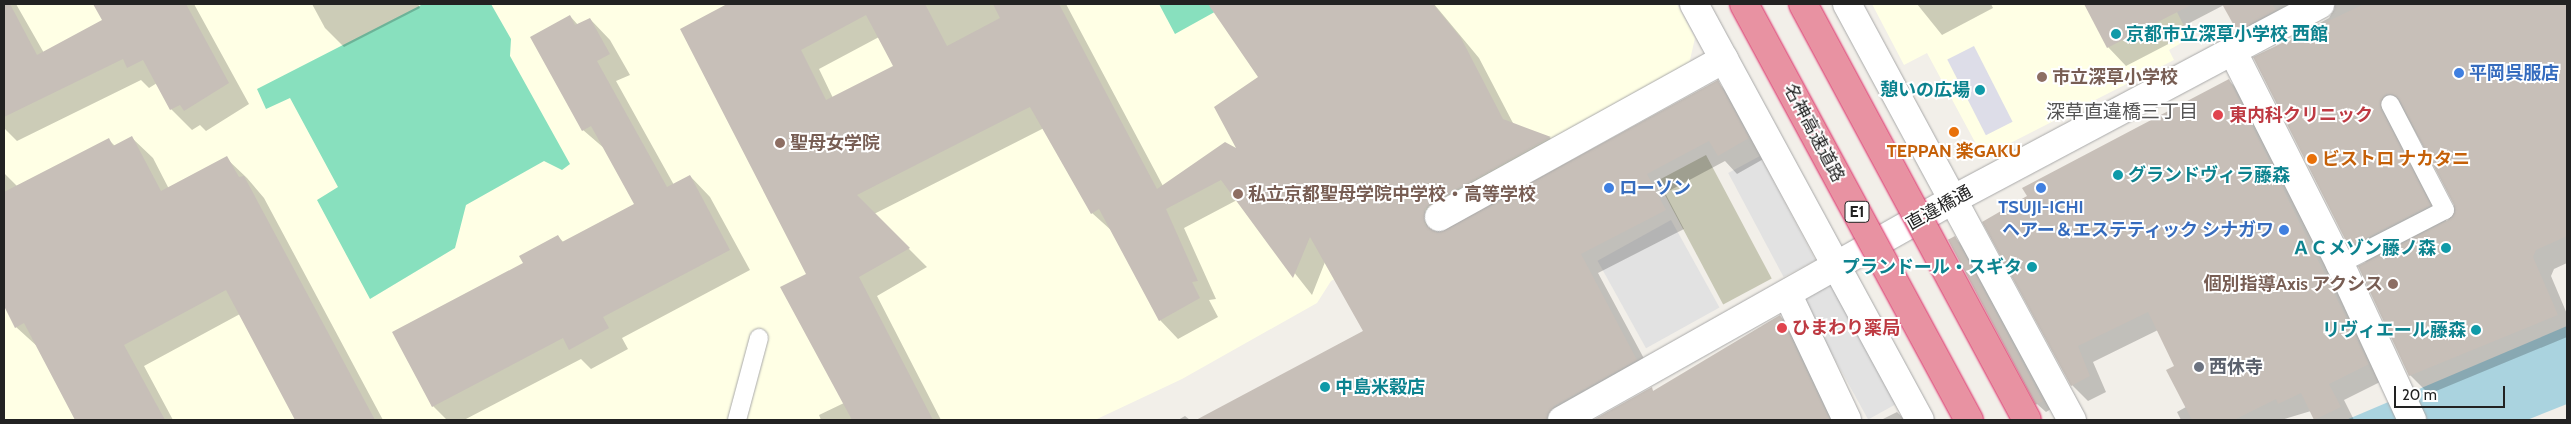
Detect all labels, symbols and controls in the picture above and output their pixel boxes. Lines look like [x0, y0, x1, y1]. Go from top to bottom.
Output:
place label: 京都市立深草小学校 西館 [2126, 23, 2328, 45]
marker: 京都市立深草小学校 西館 [2110, 28, 2122, 40]
place label: 平岡呉服店 [2469, 62, 2559, 84]
place label: 市立深草小学校 [2052, 66, 2178, 88]
marker: 平岡呉服店 [2453, 67, 2465, 79]
marker: 市立深草小学校 [2036, 71, 2048, 83]
place label: 憩いの広場 [1880, 79, 1970, 101]
street label: 名神高速道路 [1779, 80, 1849, 186]
marker: 憩いの広場 [1974, 84, 1986, 96]
district label: 深草直違橋三丁目 [2046, 101, 2198, 123]
place label: 東内科クリニック [2229, 104, 2373, 126]
marker: 東内科クリニック [2211, 108, 2225, 122]
marker: TEPPAN 楽GAKU [1948, 126, 1960, 138]
place label: 聖母女学院 [790, 132, 880, 154]
marker: 聖母女学院 [774, 137, 786, 149]
place label: TEPPAN 楽GAKU [1887, 140, 2021, 162]
place label: ビストロ ナカタニ [2322, 148, 2470, 170]
marker: ビストロ ナカタニ [2306, 153, 2318, 165]
place label: グランドヴィラ藤森 [2128, 164, 2290, 186]
marker: グランドヴィラ藤森 [2112, 169, 2124, 181]
place label: ローソン [1619, 177, 1691, 199]
street label: 直違橋通 [1902, 181, 1976, 235]
marker: ローソン [1603, 182, 1615, 194]
marker: TSUJI-ICHI [2035, 182, 2047, 194]
place label: 私立京都聖母学院中学校・高等学校 [1248, 183, 1536, 205]
marker: 私立京都聖母学院中学校・高等学校 [1232, 188, 1244, 200]
place label: TSUJI-ICHI [1998, 196, 2084, 218]
road number: E1 [1844, 198, 1870, 226]
place label: ヘアー＆エステティック シナガワ [2001, 219, 2274, 241]
marker: ヘアー＆エステティック シナガワ [2278, 224, 2290, 236]
place label: ＡＣメゾン藤ノ森 [2292, 237, 2436, 259]
marker: ＡＣメゾン藤ノ森 [2440, 242, 2452, 254]
place label: プランドール・スギタ [1842, 256, 2022, 278]
marker: プランドール・スギタ [2026, 261, 2038, 273]
place label: 個別指導Axis アクシス [2203, 273, 2383, 295]
marker: 個別指導Axis アクシス [2387, 278, 2399, 290]
place label: ひまわり薬局 [1792, 317, 1900, 339]
place label: リヴィエール藤森 [2322, 319, 2466, 341]
marker: ひまわり薬局 [1776, 322, 1788, 334]
marker: リヴィエール藤森 [2470, 324, 2482, 336]
place label: 西休寺 [2209, 356, 2263, 378]
marker: 西休寺 [2193, 361, 2205, 373]
place label: 中島米穀店 [1335, 376, 1425, 398]
scale bar [2396, 376, 2507, 408]
marker: 中島米穀店 [1319, 381, 1331, 393]
text: 20 m [2402, 386, 2437, 404]

